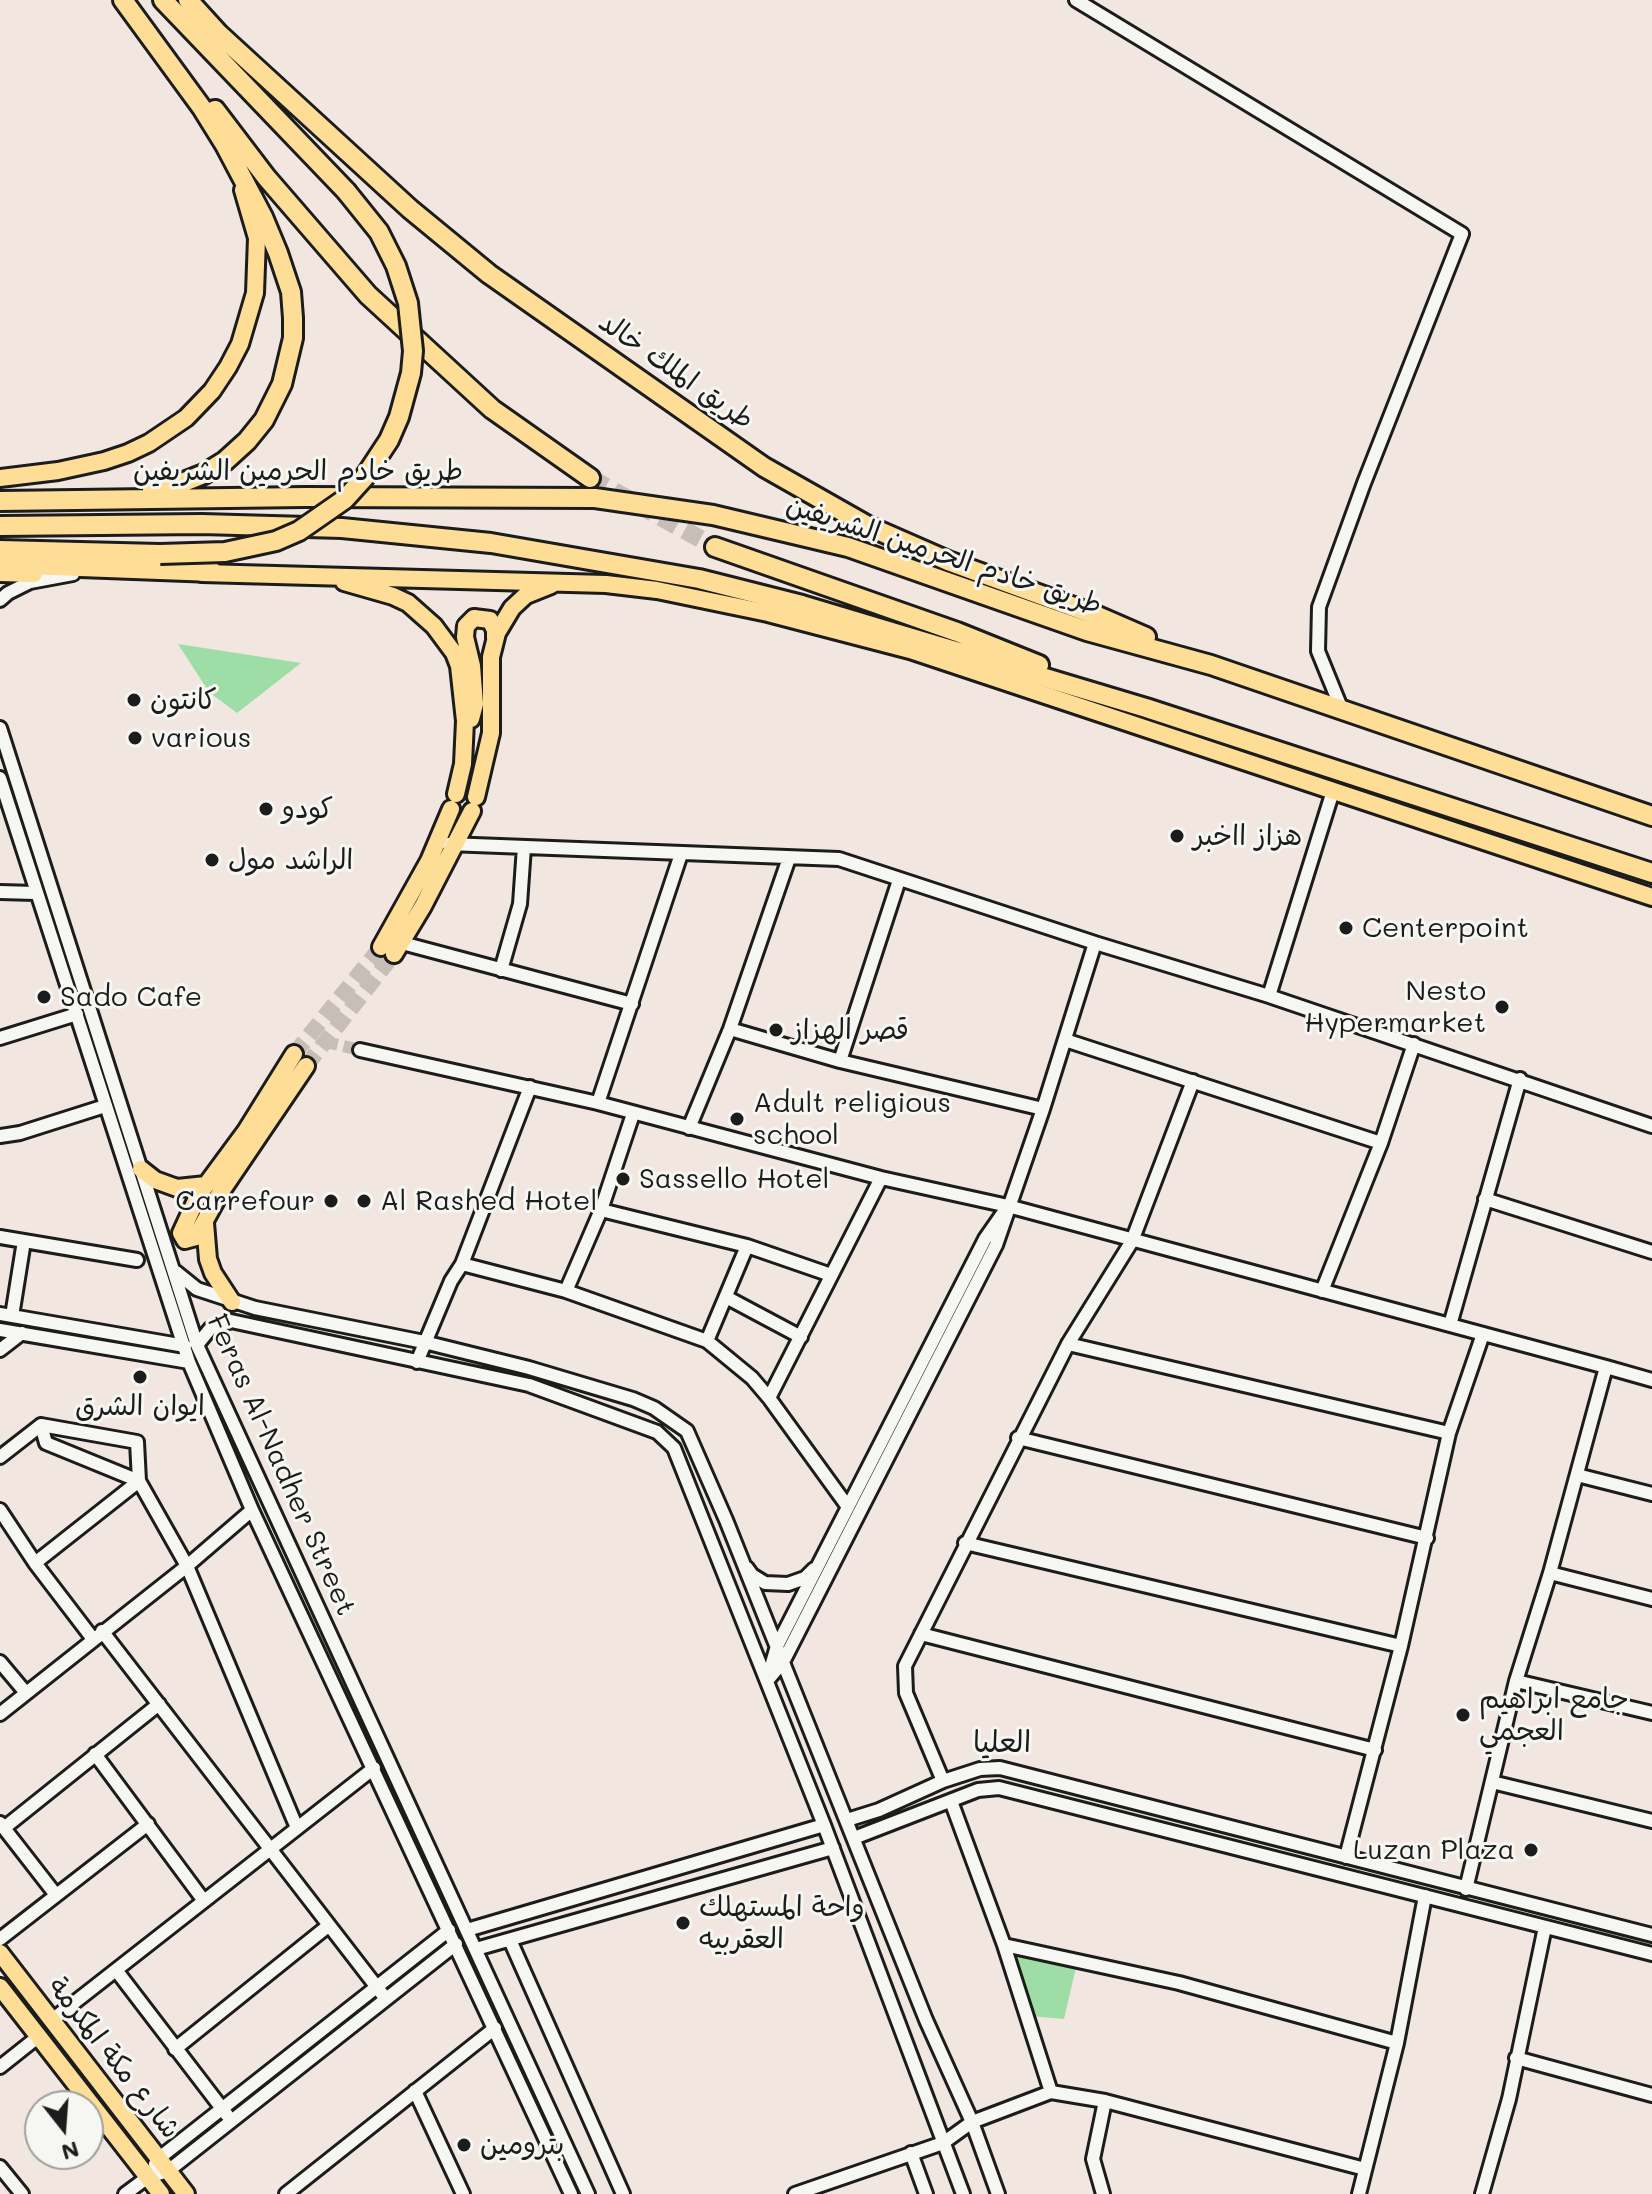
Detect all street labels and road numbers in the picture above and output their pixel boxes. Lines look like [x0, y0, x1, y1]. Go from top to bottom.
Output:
street label: طريق الملك خالد [592, 305, 760, 437]
street label: طريق خادم الحرمين الشريفين [133, 454, 463, 488]
street label: طريق خادم الحرمين الشريفين [782, 488, 1106, 622]
street label: Feras Al-Nadher Street [199, 1309, 363, 1621]
street label: شارع مكة المكرمة [41, 1971, 187, 2145]

